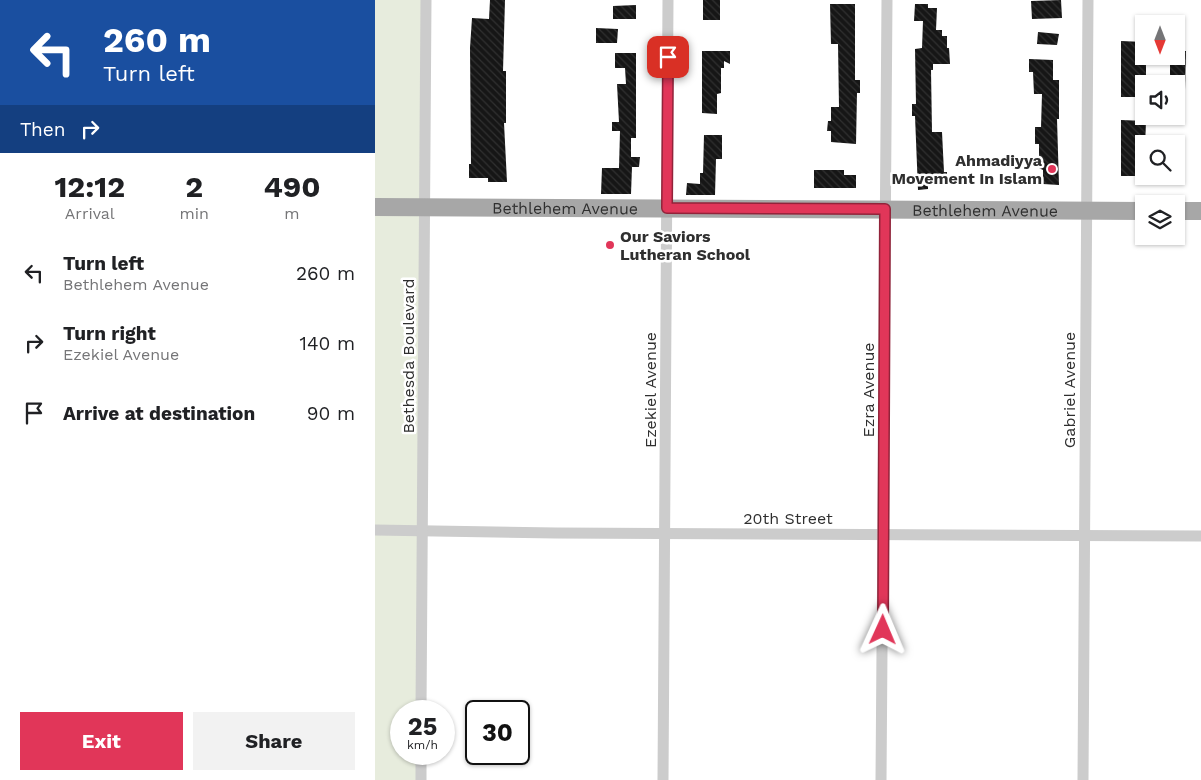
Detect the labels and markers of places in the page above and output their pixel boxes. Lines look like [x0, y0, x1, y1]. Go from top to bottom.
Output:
pin [647, 36, 689, 78]
place label: Ahmadiyya Movement In Islam [891, 151, 1043, 188]
marker: Ahmadiyya Movement In Islam [1046, 163, 1058, 175]
place label: Our Saviors Lutheran School [620, 227, 751, 264]
marker: Our Saviors Lutheran School [604, 239, 616, 251]

